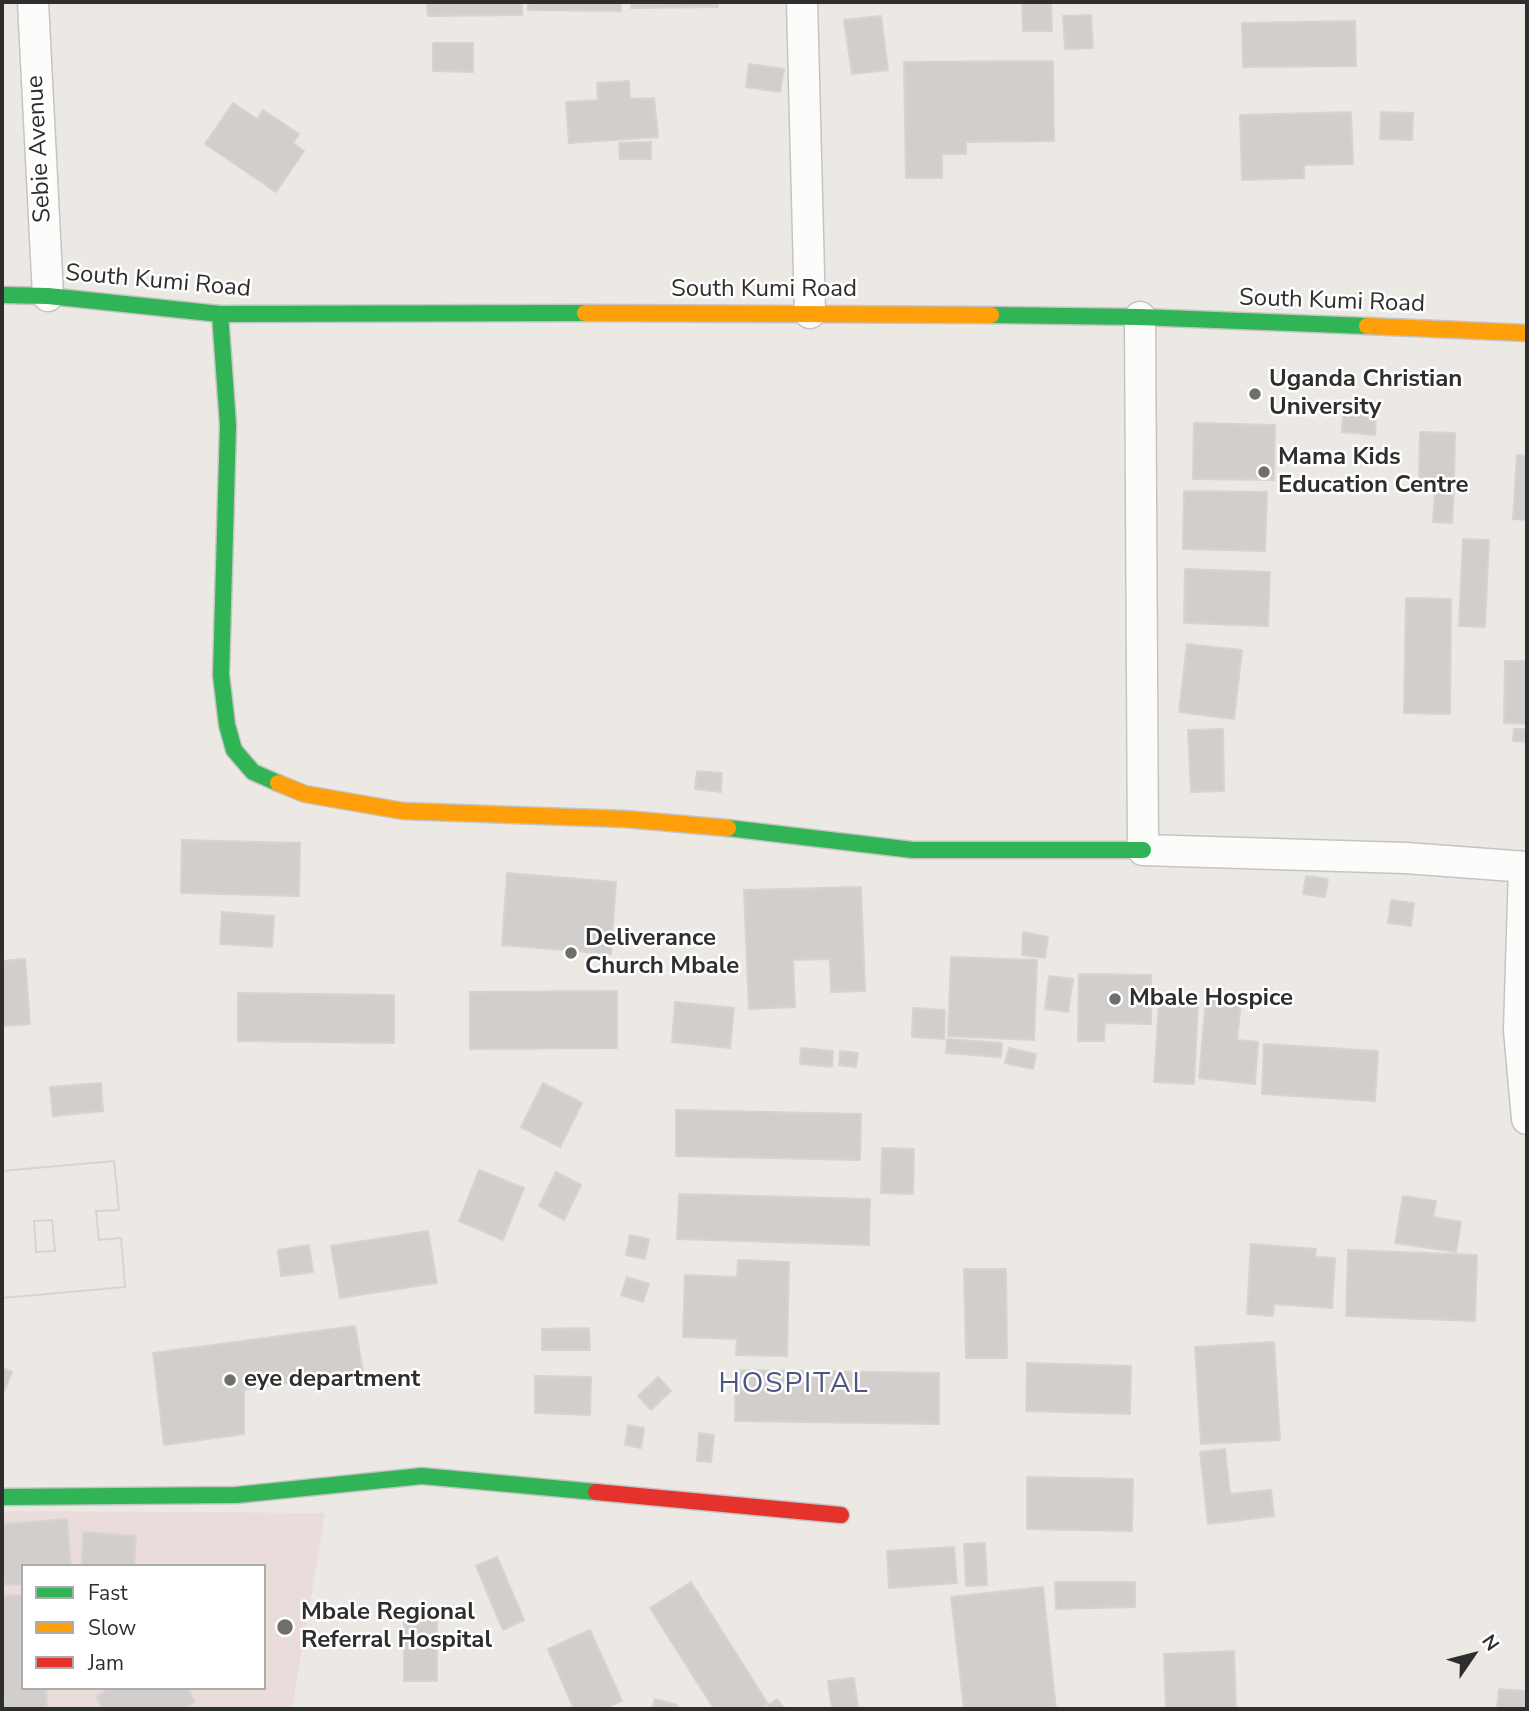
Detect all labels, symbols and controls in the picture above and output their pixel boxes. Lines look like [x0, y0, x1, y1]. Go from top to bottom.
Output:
street label: Sebie Avenue [22, 74, 58, 224]
street label: South Kumi Road [64, 260, 252, 304]
street label: South Kumi Road [671, 276, 857, 304]
street label: South Kumi Road [1238, 284, 1426, 320]
place label: Uganda Christian University [1269, 366, 1462, 422]
marker: Uganda Christian University [1247, 386, 1263, 402]
place label: Mama Kids Education Centre [1278, 444, 1469, 500]
marker: Mama Kids Education Centre [1256, 464, 1272, 480]
place label: Deliverance Church Mbale [585, 925, 739, 981]
marker: Deliverance Church Mbale [563, 945, 579, 961]
place label: Mbale Hospice [1129, 985, 1293, 1013]
marker: Mbale Hospice [1107, 991, 1123, 1007]
place label: eye department [244, 1366, 420, 1394]
district label: HOSPITAL [719, 1368, 869, 1402]
marker: eye department [222, 1372, 238, 1388]
legend [21, 1564, 266, 1690]
text: Fast [88, 1579, 128, 1607]
place label: Mbale Regional Referral Hospital [301, 1599, 492, 1655]
text: Slow [88, 1614, 136, 1642]
marker: Mbale Regional Referral Hospital [275, 1617, 295, 1637]
north arrow [1438, 1620, 1508, 1690]
text: N [1475, 1630, 1505, 1656]
text: Jam [88, 1649, 124, 1677]

